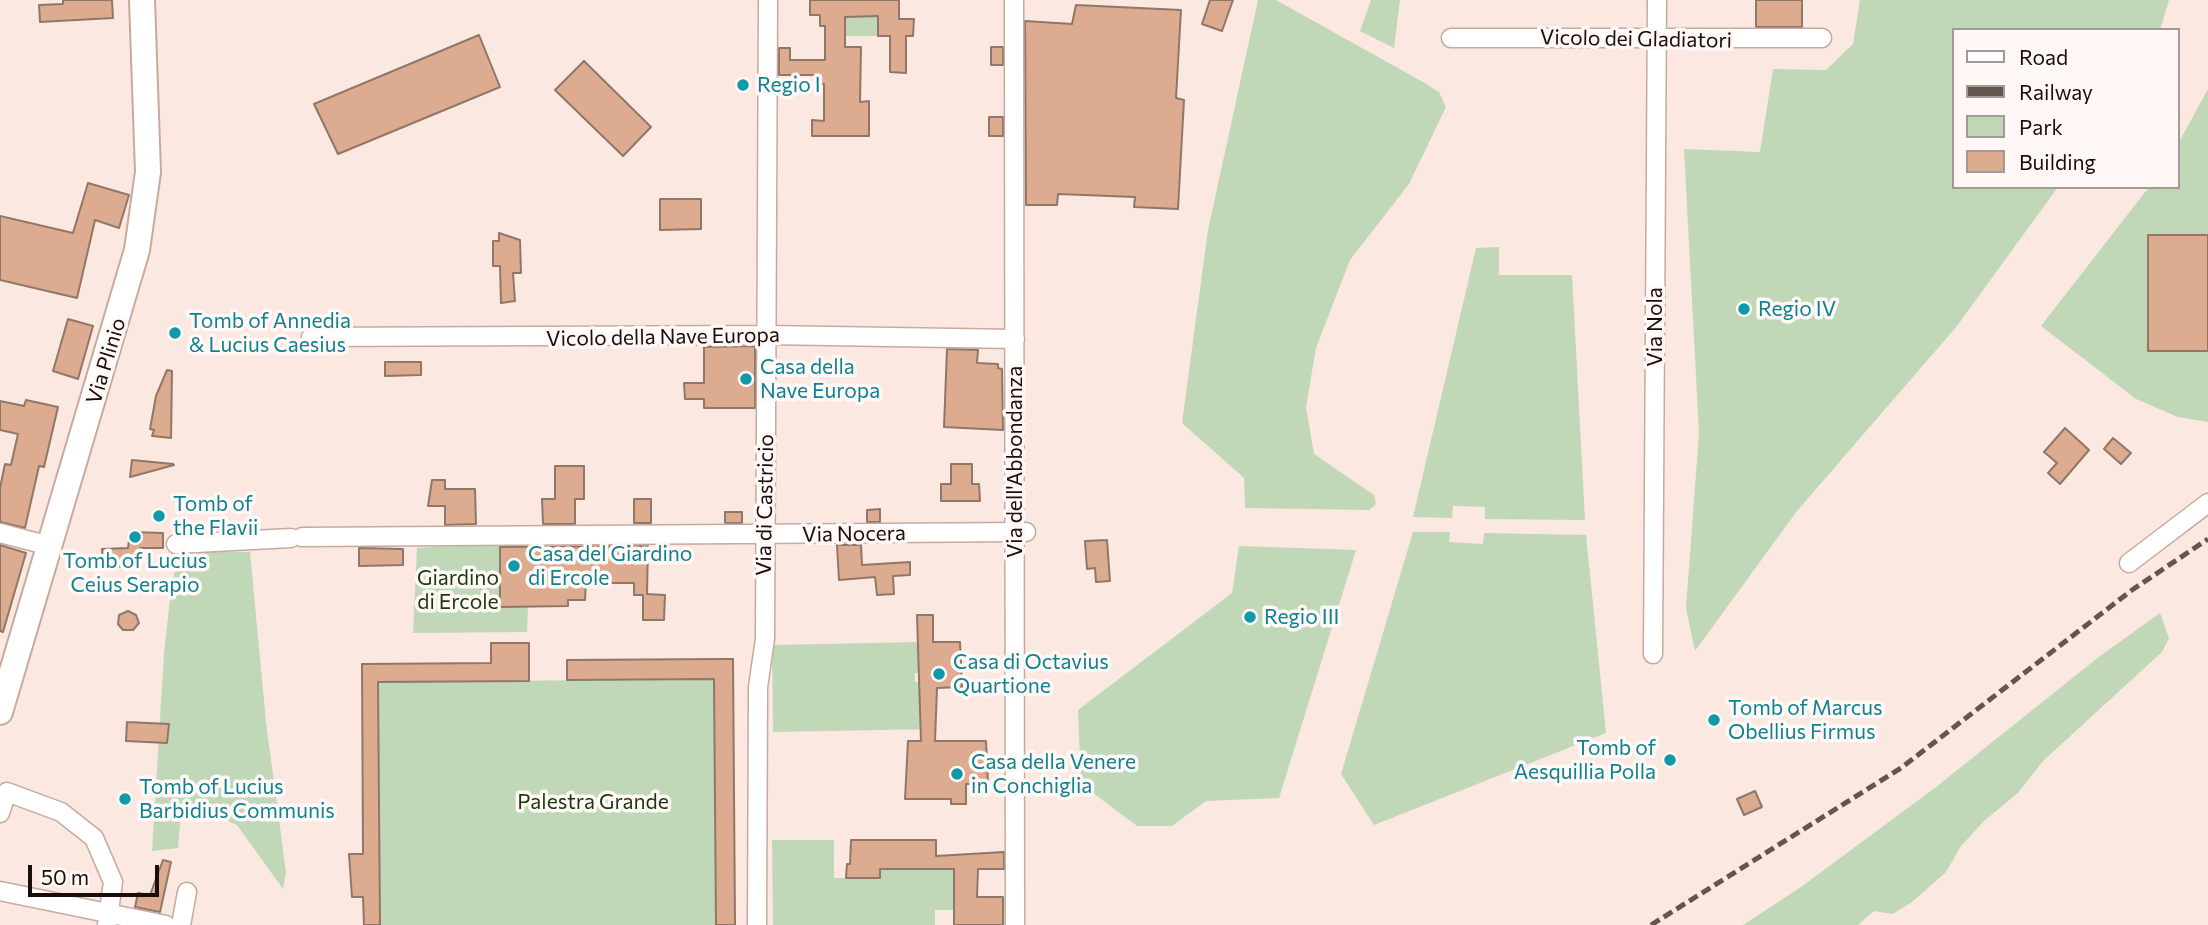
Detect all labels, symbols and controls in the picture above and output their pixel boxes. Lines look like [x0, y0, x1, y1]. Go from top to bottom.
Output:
street label: Vicolo dei Gladiatori [1540, 25, 1732, 53]
legend [1952, 28, 2180, 189]
text: Road [2019, 44, 2068, 69]
place label: Regio I [757, 72, 821, 98]
marker: Regio I [735, 77, 751, 93]
text: Railway [2019, 79, 2093, 104]
text: Park [2019, 114, 2063, 139]
text: Building [2019, 149, 2096, 174]
street label: Via Nola [1642, 287, 1668, 367]
place label: Regio IV [1758, 296, 1836, 322]
marker: Regio IV [1736, 301, 1752, 317]
place label: Tomb of Annedia & Lucius Caesius [189, 308, 351, 358]
street label: Via Plinio [81, 315, 131, 407]
street label: Vicolo della Nave Europa [546, 322, 780, 352]
marker: Tomb of Annedia & Lucius Caesius [167, 325, 183, 341]
place label: Casa della Nave Europa [760, 354, 880, 404]
street label: Via dell'Abbondanza [1002, 366, 1028, 558]
marker: Casa della Nave Europa [738, 371, 754, 387]
street label: Via di Castricio [751, 434, 779, 576]
place label: Tomb of the Flavii [173, 491, 258, 541]
marker: Tomb of the Flavii [151, 508, 167, 524]
street label: Via Nocera [802, 520, 906, 548]
marker: Tomb of Lucius Ceius Serapio [127, 529, 143, 545]
place label: Casa del Giardino di Ercole [528, 541, 692, 591]
place label: Tomb of Lucius Ceius Serapio [63, 548, 207, 598]
marker: Casa del Giardino di Ercole [506, 558, 522, 574]
park label: Giardino di Ercole [417, 565, 499, 615]
place label: Regio III [1264, 604, 1339, 630]
marker: Regio III [1242, 609, 1258, 625]
place label: Casa di Octavius Quartione [953, 649, 1109, 699]
marker: Casa di Octavius Quartione [931, 666, 947, 682]
place label: Tomb of Marcus Obellius Firmus [1728, 695, 1882, 745]
marker: Tomb of Marcus Obellius Firmus [1706, 712, 1722, 728]
place label: Tomb of Aesquillia Polla [1514, 735, 1656, 785]
place label: Casa della Venere in Conchiglia [971, 749, 1136, 799]
marker: Tomb of Aesquillia Polla [1662, 752, 1678, 768]
marker: Casa della Venere in Conchiglia [949, 766, 965, 782]
place label: Tomb of Lucius Barbidius Communis [139, 774, 335, 824]
park label: Palestra Grande [517, 789, 669, 815]
marker: Tomb of Lucius Barbidius Communis [117, 791, 133, 807]
scale bar [32, 852, 163, 896]
text: 50 m [41, 864, 89, 889]

